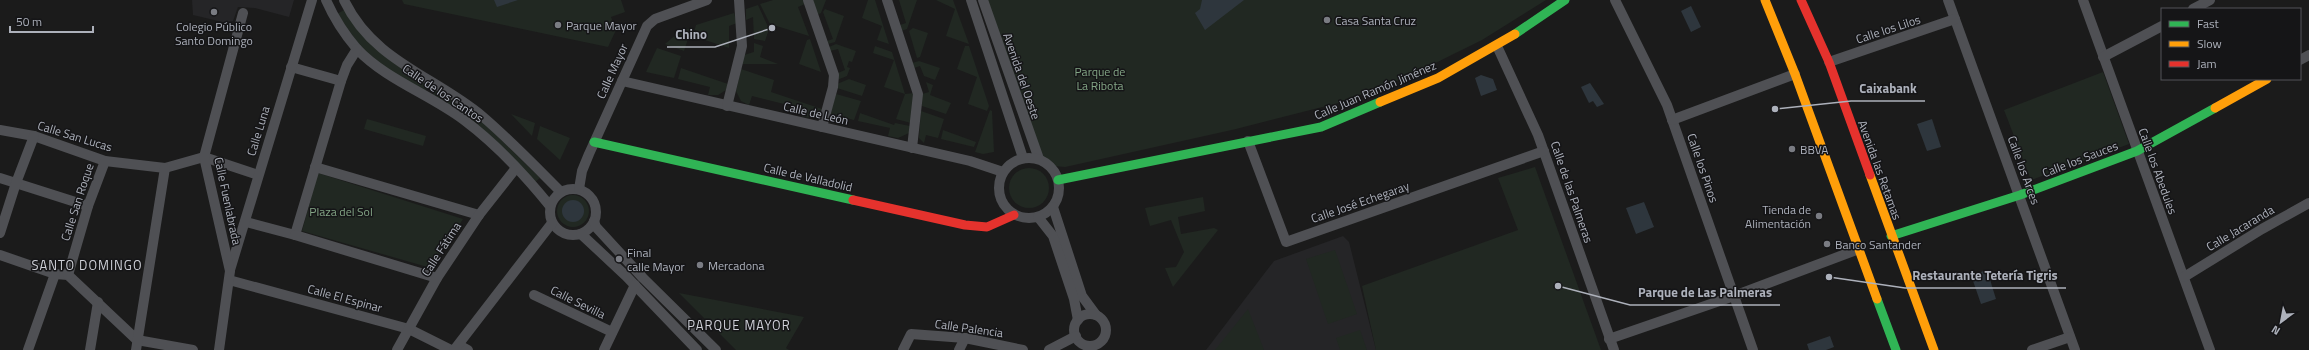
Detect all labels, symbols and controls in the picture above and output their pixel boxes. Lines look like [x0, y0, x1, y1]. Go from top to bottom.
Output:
marker: Colegio Público Santo Domingo [209, 7, 219, 17]
scale bar [10, 8, 93, 34]
legend [2161, 8, 2301, 80]
street label: Calle los Lilos [1853, 9, 1923, 48]
place label: Casa Santa Cruz [1335, 11, 1416, 30]
text: 50 m [16, 12, 42, 31]
text: Fast [2197, 14, 2220, 33]
marker: Casa Santa Cruz [1322, 15, 1332, 25]
place label: Parque Mayor [566, 16, 637, 35]
place label: Colegio Público Santo Domingo [175, 17, 253, 50]
marker: Parque Mayor [553, 20, 563, 30]
callout: Chino [667, 22, 715, 47]
text: Chino [675, 24, 707, 44]
street label: Avenida del Oeste [998, 30, 1046, 122]
text: Slow [2197, 34, 2222, 53]
street label: Calle Mayor [591, 40, 633, 102]
text: Jam [2197, 54, 2217, 73]
street label: Calle Juan Ramón Jiménez [1311, 56, 1439, 124]
street label: Calle de los Cantos [399, 59, 488, 127]
park label: Parque de La Ribota [1075, 62, 1125, 95]
callout: Caixabank [1851, 76, 1925, 101]
text: Caixabank [1859, 78, 1917, 98]
street label: Calle de León [782, 96, 850, 130]
street label: Calle Luna [241, 104, 275, 158]
street label: Calle San Lucas [35, 116, 115, 157]
street label: Avenida las Retamas [1853, 117, 1907, 223]
street label: Calle los Abedules [2134, 125, 2183, 217]
street label: Calle los Pinos [1682, 131, 1724, 206]
street label: Calle los Arces [2003, 133, 2045, 208]
street label: Calle los Sauces [2039, 136, 2121, 182]
street label: Calle de las Palmeras [1546, 139, 1598, 246]
place label: BBVA [1800, 140, 1828, 159]
marker: BBVA [1787, 144, 1797, 154]
street label: Calle Fuenlabrada [209, 155, 247, 247]
street label: Calle de Valladolid [762, 158, 854, 196]
street label: Calle San Roque [55, 161, 99, 243]
street label: Calle José Echegaray [1308, 176, 1412, 228]
place label: Tienda de Alimentación [1745, 200, 1811, 233]
street label: Calle Jacaranda [2202, 200, 2278, 256]
park label: Plaza del Sol [309, 202, 373, 221]
marker: Tienda de Alimentación [1814, 211, 1824, 221]
street label: Calle Fátima [416, 218, 466, 280]
place label: Banco Santander [1835, 235, 1921, 254]
marker: Banco Santander [1822, 239, 1832, 249]
place label: Final calle Mayor [627, 243, 685, 276]
marker: Final calle Mayor [614, 254, 624, 264]
district label: SANTO DOMINGO [32, 255, 142, 275]
place label: Mercadona [708, 256, 765, 275]
marker: Mercadona [695, 260, 705, 270]
callout: Restaurante Tetería Tigris [1905, 263, 2066, 288]
text: Restaurante Tetería Tigris [1912, 265, 2058, 285]
street label: Calle El Espinar [306, 279, 384, 317]
street label: Calle Sevilla [547, 280, 609, 324]
callout: Parque de Las Palmeras [1630, 280, 1780, 305]
text: Parque de Las Palmeras [1638, 282, 1772, 302]
north arrow [2261, 302, 2301, 342]
street label: Calle Palencia [934, 314, 1004, 342]
district label: PARQUE MAYOR [687, 315, 791, 335]
text: N [2268, 322, 2283, 339]

